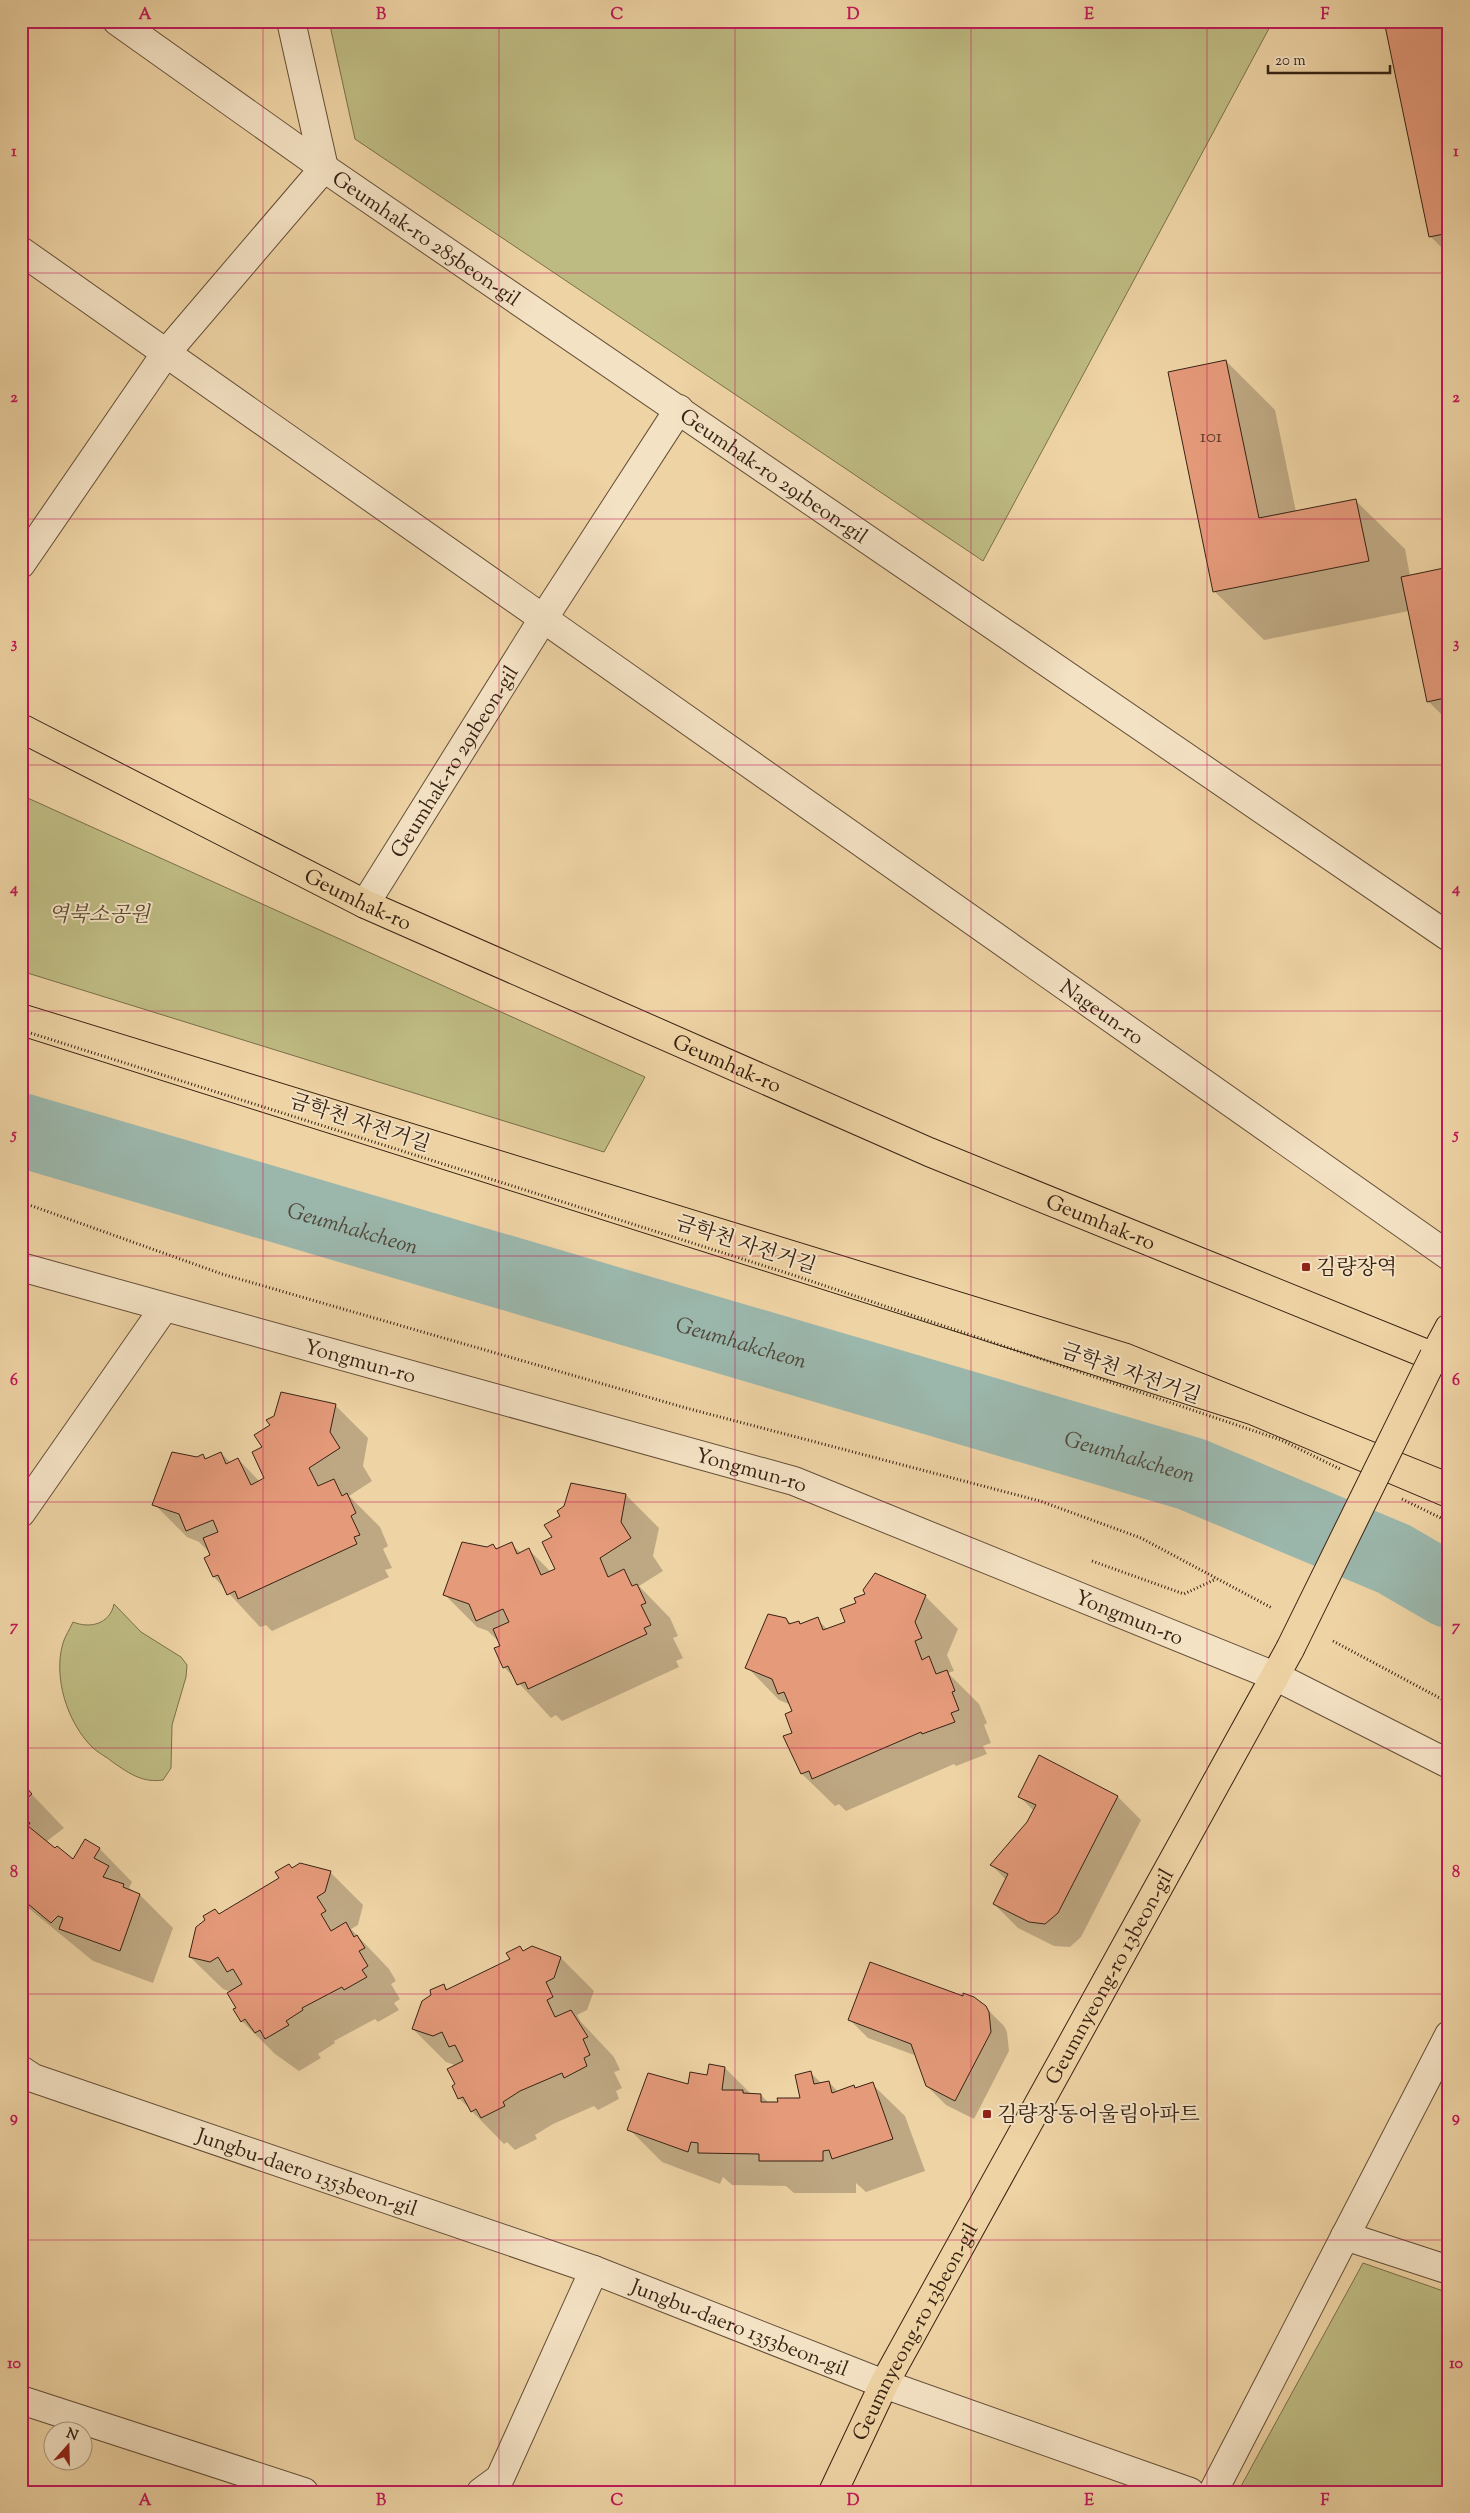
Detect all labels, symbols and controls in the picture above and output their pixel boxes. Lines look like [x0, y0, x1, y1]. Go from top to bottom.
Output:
text: A [139, 4, 152, 27]
text: B [376, 4, 386, 27]
text: C [611, 4, 624, 27]
text: D [847, 4, 860, 27]
text: E [1084, 4, 1094, 27]
text: F [1321, 4, 1330, 27]
scale bar [1268, 42, 1390, 74]
text: 20 m [1275, 51, 1306, 72]
text: 1 [11, 141, 17, 164]
text: 1 [1453, 141, 1459, 164]
street label: Geumhak-ro 285beon-gil [325, 165, 526, 315]
text: 2 [10, 387, 18, 410]
text: 2 [1452, 387, 1460, 410]
street label: Geumhak-ro 291beon-gil [673, 402, 873, 552]
house number: 101 [1200, 424, 1223, 451]
text: 3 [11, 633, 18, 656]
text: 3 [1453, 633, 1460, 656]
street label: Geumhak-ro 291beon-gil [384, 660, 527, 865]
street label: Geumhak-ro [298, 862, 416, 940]
text: 4 [9, 878, 18, 901]
text: 4 [1451, 878, 1460, 901]
park label: 역북소공원 [48, 901, 151, 931]
street label: Nageun-ro [1053, 973, 1149, 1054]
street label: Geumhak-ro [667, 1028, 785, 1102]
street label: 금학천 자전거길 [285, 1087, 434, 1161]
text: 5 [9, 1124, 17, 1147]
text: 5 [1451, 1124, 1459, 1147]
street label: Geumhak-ro [1041, 1188, 1160, 1259]
water label: Geumhakcheon [283, 1196, 422, 1265]
street label: 금학천 자전거길 [671, 1209, 820, 1283]
place label: 김량장역 [1316, 1254, 1397, 1284]
marker: 김량장역 [1300, 1261, 1312, 1273]
water label: Geumhakcheon [671, 1310, 810, 1379]
street label: Yongmun-ro [300, 1333, 419, 1393]
street label: 금학천 자전거길 [1056, 1337, 1204, 1413]
text: 6 [10, 1370, 18, 1393]
text: 6 [1452, 1370, 1460, 1393]
water label: Geumhakcheon [1060, 1425, 1199, 1494]
street label: Yongmun-ro [692, 1441, 811, 1502]
street label: Yongmun-ro [1070, 1583, 1187, 1654]
text: 7 [10, 1616, 19, 1639]
text: 7 [1452, 1616, 1461, 1639]
text: 8 [10, 1862, 18, 1885]
text: 8 [1452, 1862, 1460, 1885]
street label: Geumnyeong-ro 13beon-gil [1039, 1864, 1183, 2091]
place label: 김량장동어울림아파트 [997, 2101, 1200, 2131]
text: 9 [10, 2107, 18, 2130]
text: 9 [1452, 2107, 1460, 2130]
marker: 김량장동어울림아파트 [981, 2108, 993, 2120]
street label: Jungbu-daero 1353beon-gil [191, 2122, 421, 2225]
street label: Geumnyeong-ro 13beon-gil [846, 2218, 987, 2446]
street label: Jungbu-daero 1353beon-gil [625, 2273, 852, 2386]
text: 10 [7, 2353, 21, 2376]
text: 10 [1449, 2353, 1463, 2376]
north arrow [42, 2420, 92, 2470]
text: N [63, 2424, 80, 2447]
text: A [139, 2490, 152, 2513]
text: B [376, 2490, 386, 2513]
text: C [611, 2490, 624, 2513]
text: D [847, 2490, 860, 2513]
text: E [1084, 2490, 1094, 2513]
text: F [1321, 2490, 1330, 2513]

